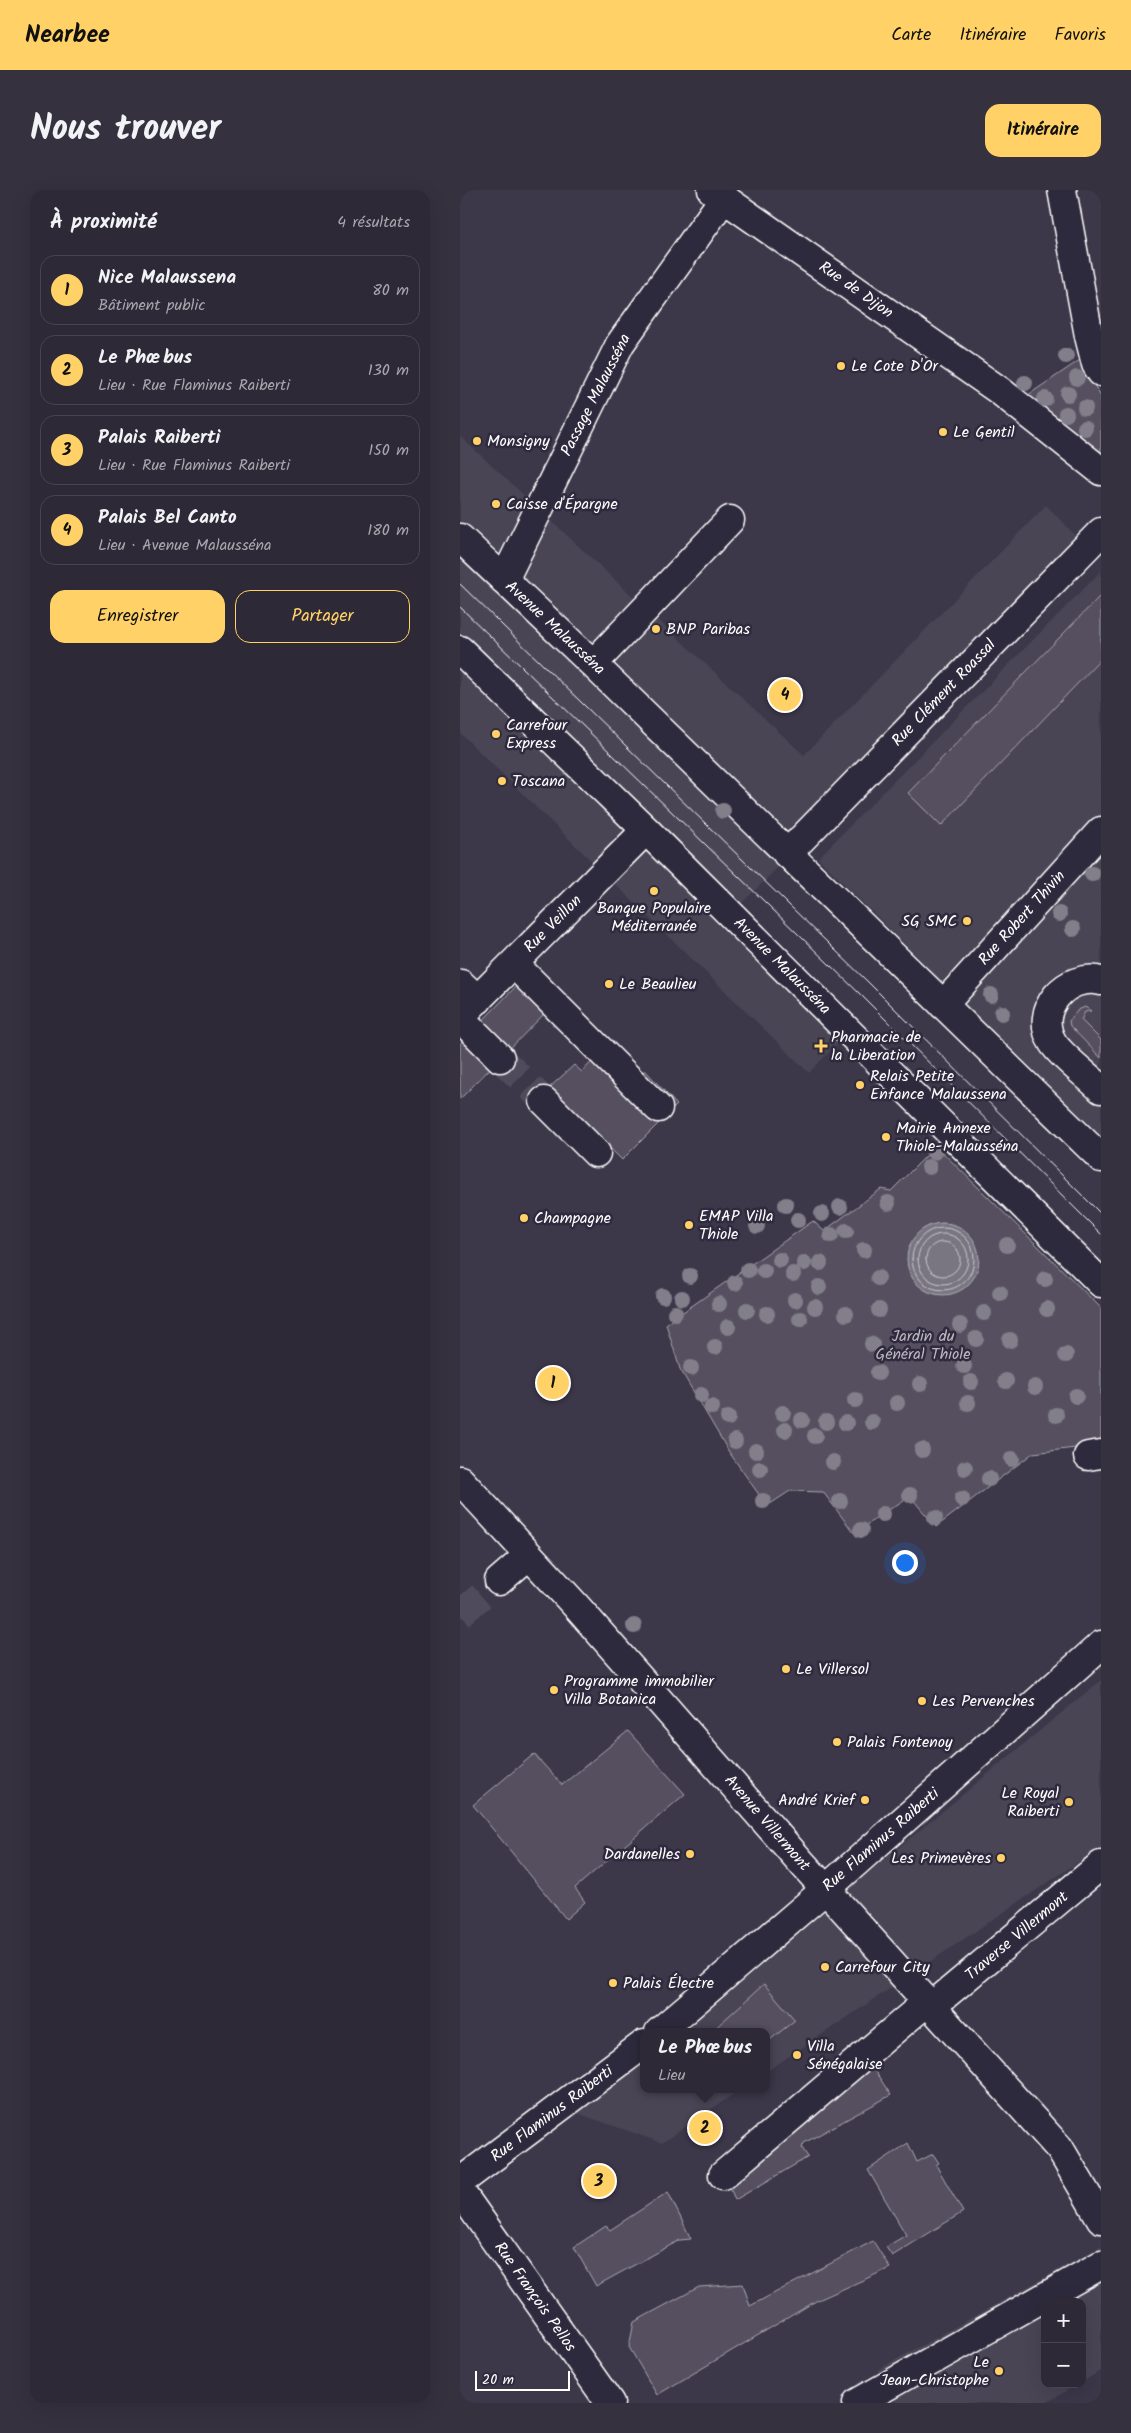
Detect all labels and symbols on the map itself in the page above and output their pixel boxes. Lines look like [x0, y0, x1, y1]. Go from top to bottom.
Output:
street label: Rue de Dijon [814, 255, 898, 325]
street label: Passage Malausséna [554, 329, 638, 461]
place label: Le Cote D'Or [851, 354, 939, 379]
marker: Le Cote D'Or [835, 360, 847, 372]
place label: Le Gentil [953, 420, 1015, 445]
marker: Le Gentil [937, 426, 949, 438]
place label: Monsigny [487, 429, 550, 454]
marker: Monsigny [471, 435, 483, 447]
place label: Caisse d'Épargne [506, 492, 618, 517]
marker: Caisse d'Épargne [490, 498, 502, 510]
street label: Avenue Malausséna [499, 575, 611, 681]
place label: BNP Paribas [666, 617, 750, 642]
marker: BNP Paribas [650, 623, 662, 635]
street label: Rue Clément Roassal [886, 633, 1002, 753]
pin: 4 [769, 676, 801, 714]
place label: Carrefour Express [506, 713, 569, 756]
marker: Carrefour Express [490, 728, 502, 740]
place label: Toscana [512, 769, 565, 794]
marker: Toscana [496, 775, 508, 787]
street label: Rue Robert Thivin [972, 865, 1072, 971]
marker: Banque Populaire Méditerranée [648, 885, 660, 897]
street label: Rue Veillon [518, 889, 588, 959]
place label: Banque Populaire Méditerranée [597, 896, 711, 939]
place label: SG SMC [902, 909, 957, 934]
street label: Avenue Malausséna [727, 911, 837, 1021]
marker: SG SMC [961, 915, 973, 927]
place label: Le Beaulieu [619, 972, 697, 997]
marker: Le Beaulieu [603, 978, 615, 990]
place label: Pharmacie de la Liberation [831, 1025, 921, 1068]
marker: Pharmacie de la Liberation [815, 1040, 827, 1052]
place label: Relais Petite Enfance Malaussena [870, 1064, 1007, 1107]
marker: Relais Petite Enfance Malaussena [854, 1079, 866, 1091]
place label: Mairie Annexe Thiole-Malausséna [896, 1116, 1019, 1159]
marker: Mairie Annexe Thiole-Malausséna [880, 1131, 892, 1143]
place label: EMAP Villa Thiole [699, 1204, 773, 1247]
place label: Champagne [534, 1206, 611, 1231]
marker: Champagne [518, 1212, 530, 1224]
marker: EMAP Villa Thiole [683, 1219, 695, 1231]
park label: Jardin du Général Thiole [876, 1324, 970, 1367]
pin: 1 [537, 1364, 569, 1402]
your location [892, 1550, 918, 1576]
place label: Le Villersol [796, 1657, 869, 1682]
marker: Le Villersol [780, 1663, 792, 1675]
place label: Programme immobilier Villa Botanica [564, 1669, 715, 1712]
marker: Programme immobilier Villa Botanica [548, 1684, 560, 1696]
place label: Les Pervenches [932, 1689, 1035, 1714]
marker: Les Pervenches [916, 1695, 928, 1707]
place label: Palais Fontenoy [847, 1730, 953, 1755]
marker: Palais Fontenoy [831, 1736, 843, 1748]
street label: Avenue Villermont [718, 1769, 817, 1877]
street label: Rue Flaminus Raiberti [817, 1781, 946, 1898]
place label: Le Royal Raiberti [1001, 1781, 1060, 1824]
place label: André Krief [778, 1788, 857, 1813]
marker: André Krief [859, 1794, 871, 1806]
marker: Le Royal Raiberti [1063, 1796, 1075, 1808]
place label: Dardanelles [604, 1842, 680, 1867]
place label: Les Primevères [891, 1846, 991, 1871]
marker: Dardanelles [684, 1848, 696, 1860]
marker: Les Primevères [995, 1852, 1007, 1864]
street label: Traverse Villermont [960, 1885, 1075, 1987]
place label: Carrefour City [835, 1955, 930, 1980]
marker: Carrefour City [819, 1961, 831, 1973]
place label: Palais Électre [623, 1971, 714, 1996]
marker: Palais Électre [607, 1977, 619, 1989]
place label: Villa Sénégalaise [807, 2034, 882, 2077]
marker: Villa Sénégalaise [791, 2049, 803, 2061]
street label: Rue Flaminus Raiberti [485, 2059, 620, 2169]
pin: 2 [689, 2109, 721, 2147]
pin: 3 [583, 2162, 615, 2200]
street label: Rue François Pellos [488, 2237, 583, 2357]
place label: Le Jean-Christophe [880, 2350, 989, 2393]
marker: Le Jean-Christophe [993, 2365, 1005, 2377]
scale bar [475, 2368, 570, 2391]

